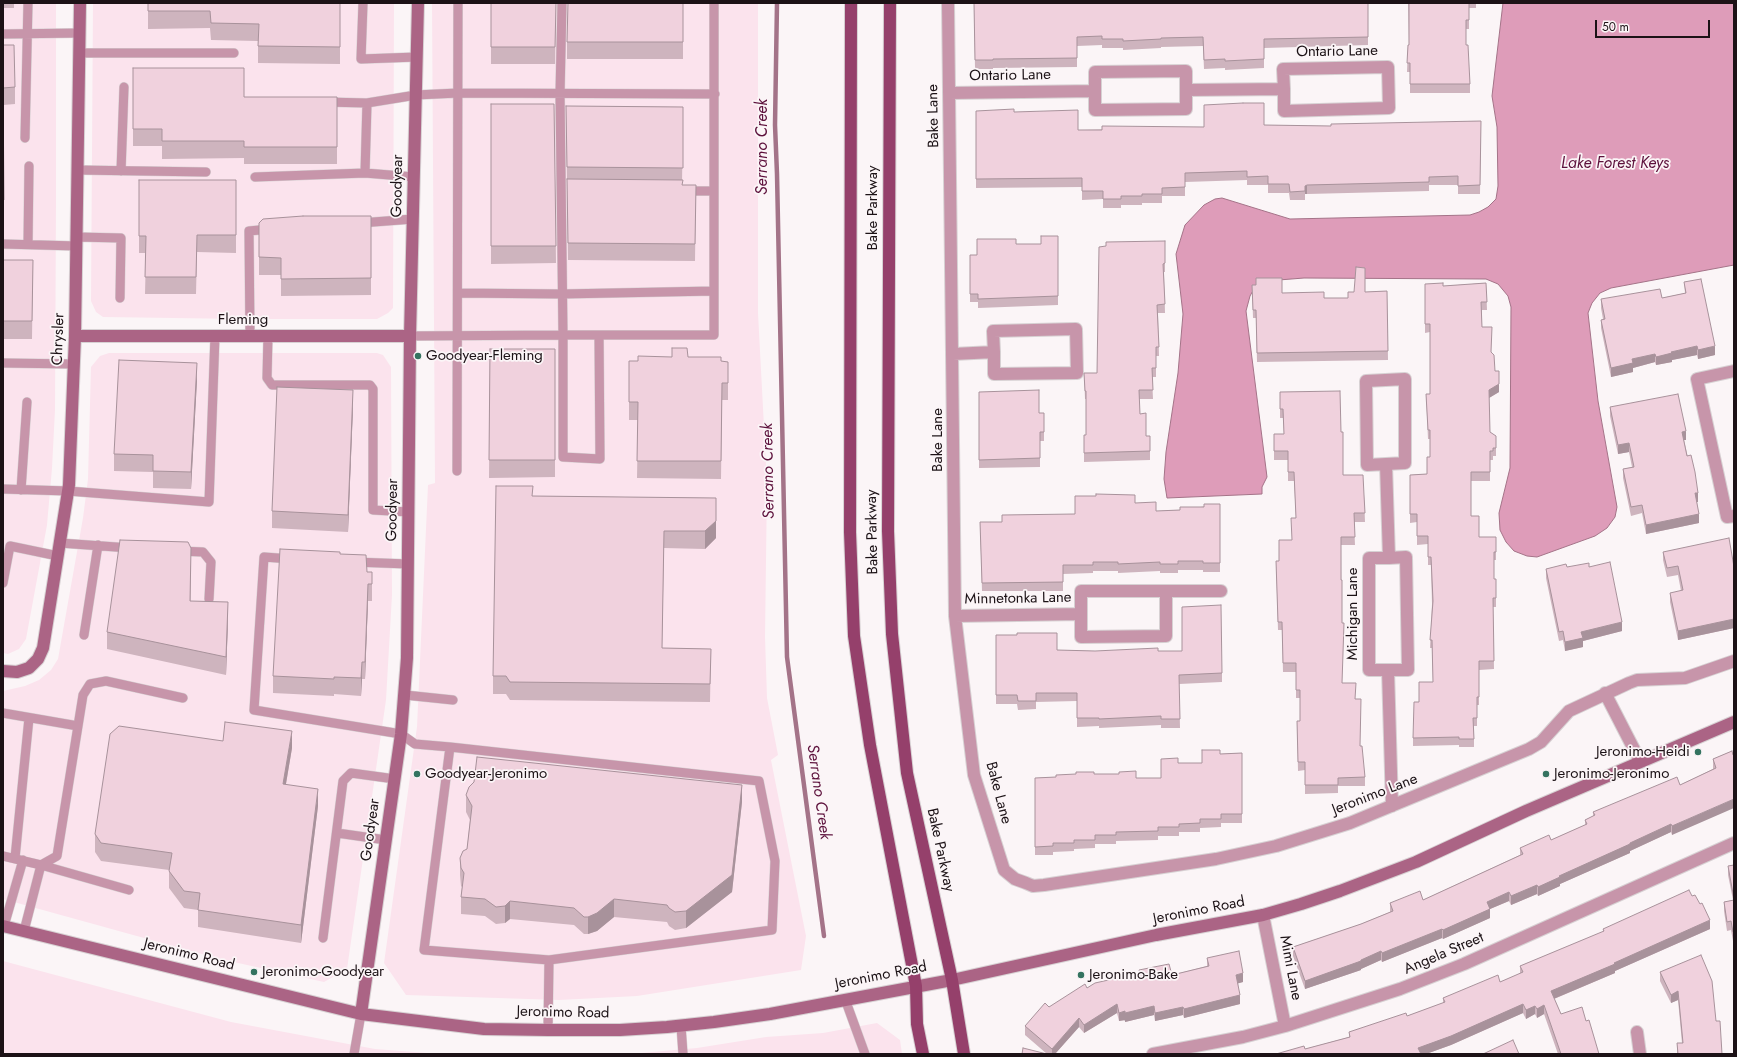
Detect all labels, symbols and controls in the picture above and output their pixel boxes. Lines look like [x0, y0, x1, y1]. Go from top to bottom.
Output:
scale bar [1597, 12, 1712, 38]
text: 50 m [1602, 18, 1629, 36]
street label: Ontario Lane [1296, 42, 1378, 62]
street label: Ontario Lane [969, 66, 1051, 86]
street label: Bake Lane [924, 84, 944, 148]
water label: Serrano Creek [753, 99, 773, 195]
street label: Goodyear [388, 154, 408, 218]
water label: Lake Forest Keys [1561, 154, 1669, 174]
street label: Bake Parkway [864, 165, 882, 251]
street label: Fleming [218, 311, 268, 329]
street label: Chrysler [49, 312, 69, 366]
place label: Goodyear-Fleming [426, 347, 543, 365]
marker: Goodyear-Fleming [413, 351, 423, 361]
street label: Bake Lane [929, 408, 947, 472]
water label: Serrano Creek [759, 423, 779, 519]
street label: Goodyear [383, 478, 403, 542]
street label: Bake Parkway [863, 489, 883, 575]
street label: Michigan Lane [1344, 568, 1362, 660]
street label: Minnetonka Lane [964, 589, 1072, 609]
water label: Serrano Creek [802, 743, 834, 841]
place label: Jeronimo-Heidi [1596, 743, 1690, 761]
marker: Jeronimo-Heidi [1693, 747, 1703, 757]
street label: Bake Lane [981, 760, 1015, 826]
place label: Goodyear-Jeronimo [425, 765, 547, 783]
place label: Jeronimo-Jeronimo [1554, 765, 1669, 783]
marker: Goodyear-Jeronimo [412, 769, 422, 779]
marker: Jeronimo-Jeronimo [1541, 769, 1551, 779]
street label: Jeronimo Lane [1330, 770, 1420, 820]
street label: Goodyear [358, 798, 384, 862]
street label: Bake Parkway [922, 807, 958, 893]
street label: Jeronimo Road [1152, 893, 1246, 929]
street label: Angela Street [1401, 929, 1487, 979]
street label: Mimi Lane [1275, 934, 1305, 1002]
street label: Jeronimo Road [142, 935, 236, 975]
street label: Jeronimo Road [834, 958, 928, 994]
place label: Jeronimo-Goodyear [262, 963, 384, 981]
place label: Jeronimo-Bake [1089, 966, 1178, 984]
marker: Jeronimo-Goodyear [249, 967, 259, 977]
marker: Jeronimo-Bake [1076, 970, 1086, 980]
street label: Jeronimo Road [516, 1003, 610, 1023]

